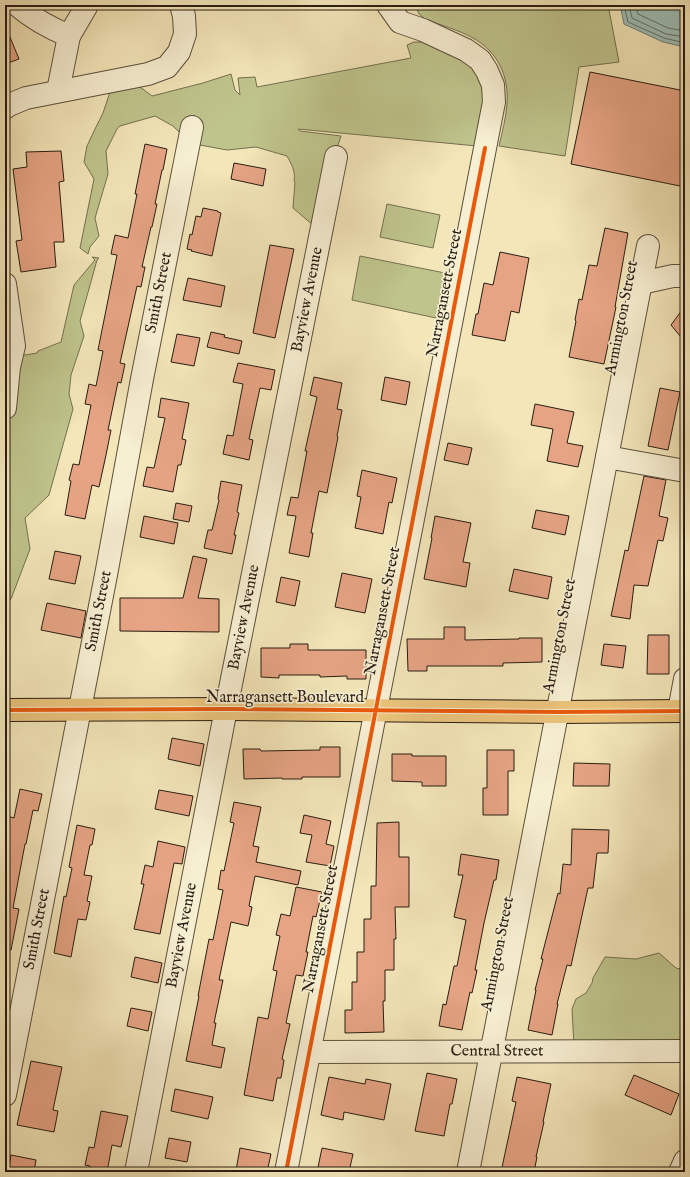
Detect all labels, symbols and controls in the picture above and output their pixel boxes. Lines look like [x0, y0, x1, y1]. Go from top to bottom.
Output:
street label: Narragansett Street [423, 227, 467, 359]
street label: Bayview Avenue [287, 245, 328, 354]
street label: Smith Street [141, 250, 177, 335]
street label: Armington Street [601, 258, 643, 378]
street label: Narragansett Street [361, 545, 405, 677]
street label: Bayview Avenue [224, 563, 264, 672]
street label: Smith Street [81, 568, 117, 653]
street label: Armington Street [539, 576, 581, 696]
street label: Narragansett Boulevard [206, 688, 364, 708]
street label: Narragansett Street [299, 863, 343, 995]
street label: Bayview Avenue [162, 881, 202, 990]
street label: Smith Street [20, 886, 55, 971]
street label: Armington Street [477, 894, 519, 1014]
street label: Central Street [450, 1041, 544, 1062]

